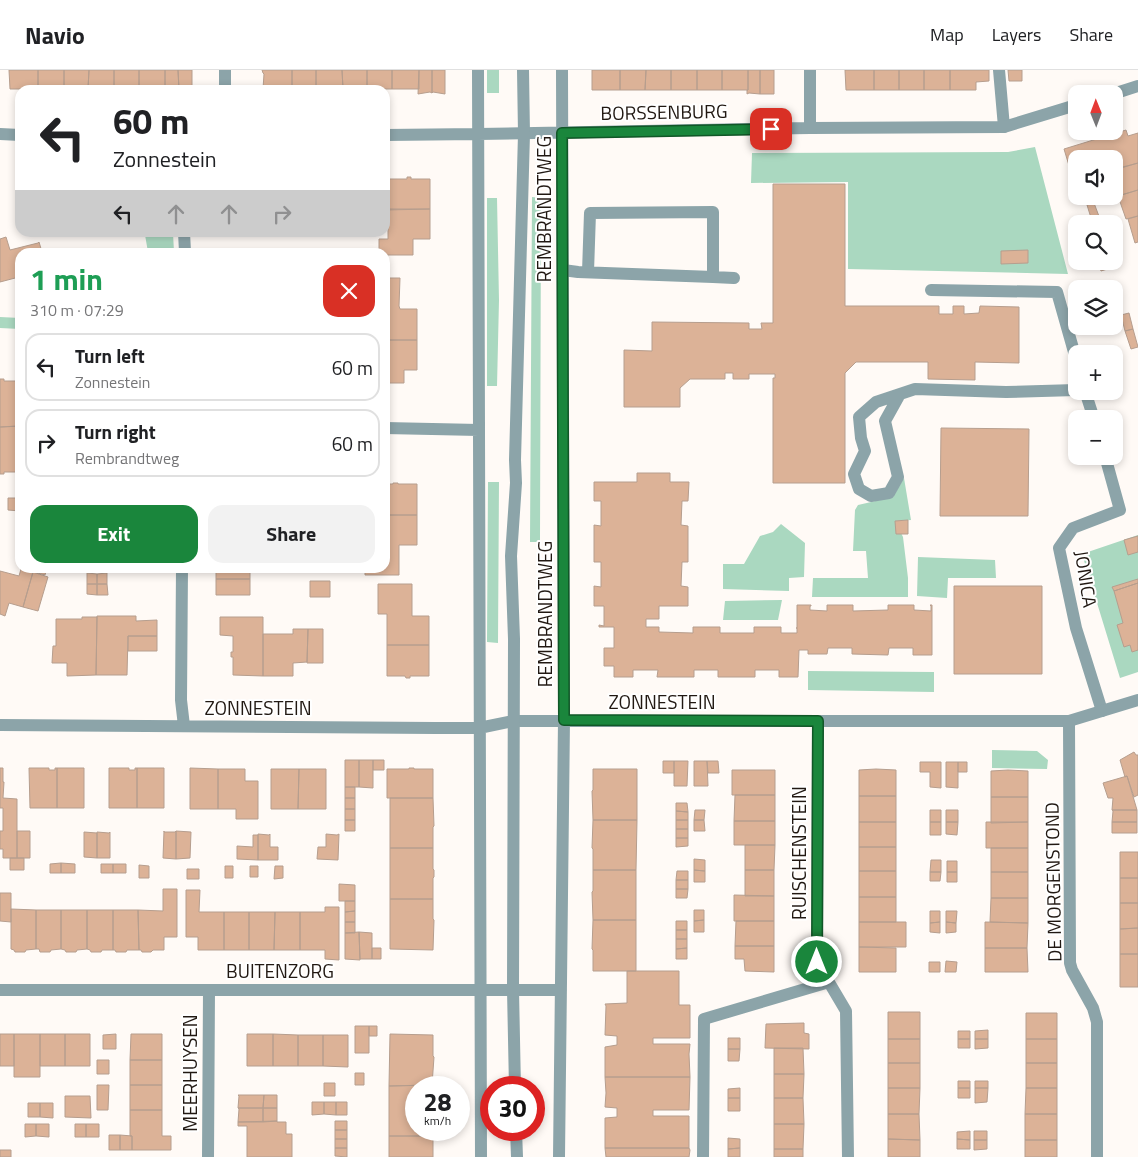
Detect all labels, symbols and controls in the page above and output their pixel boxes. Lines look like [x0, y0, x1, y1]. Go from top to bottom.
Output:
text: Navio [25, 17, 85, 53]
text: Map [930, 21, 964, 48]
text: Layers [992, 21, 1041, 48]
text: Share [1069, 21, 1113, 48]
north arrow [1068, 85, 1122, 140]
map controls [1068, 85, 1123, 465]
text: 60 m [113, 94, 189, 148]
street label: BORSSENBURG [600, 96, 728, 127]
icon: left [30, 105, 95, 170]
pin [750, 108, 792, 150]
icon: arrive [757, 115, 785, 143]
street label: REMBRANDTWEG [529, 136, 558, 282]
text: Zonnestein [113, 142, 217, 176]
button: sound [1068, 150, 1123, 205]
icon: left [109, 200, 137, 228]
icon: ahead [162, 200, 190, 228]
icon: ahead [215, 200, 243, 228]
icon: right [268, 200, 296, 228]
button: search [1068, 215, 1123, 270]
text: 1 min [30, 256, 103, 302]
button: close [323, 265, 375, 317]
button: layers [1068, 280, 1123, 335]
text: 310 m · 07:29 [30, 298, 124, 322]
text: Turn left [75, 341, 145, 370]
button: + [1068, 345, 1123, 400]
icon: left [32, 353, 60, 381]
text: 60 m [332, 353, 373, 382]
text: Zonnestein [75, 370, 150, 394]
button: − [1068, 410, 1123, 465]
text: Turn right [75, 417, 156, 446]
icon: right [32, 429, 60, 457]
text: 60 m [332, 429, 373, 458]
text: Rembrandtweg [75, 446, 179, 470]
button: Exit [30, 505, 198, 563]
button: Share [208, 505, 375, 563]
street label: REMBRANDTWEG [530, 541, 559, 687]
street label: JONICA [1068, 548, 1105, 609]
street label: ZONNESTEIN [608, 687, 716, 716]
street label: ZONNESTEIN [204, 693, 312, 722]
street label: RUISCHENSTEIN [784, 786, 813, 920]
street label: DE MORGENSTOND [1037, 802, 1068, 962]
position arrow [790, 935, 842, 987]
street label: BUITENZORG [226, 956, 334, 985]
street label: MEERHUYSEN [175, 1014, 204, 1132]
speed limit sign: 30 [480, 1076, 545, 1141]
text: 28 [423, 1083, 452, 1121]
text: km/h [424, 1111, 451, 1130]

